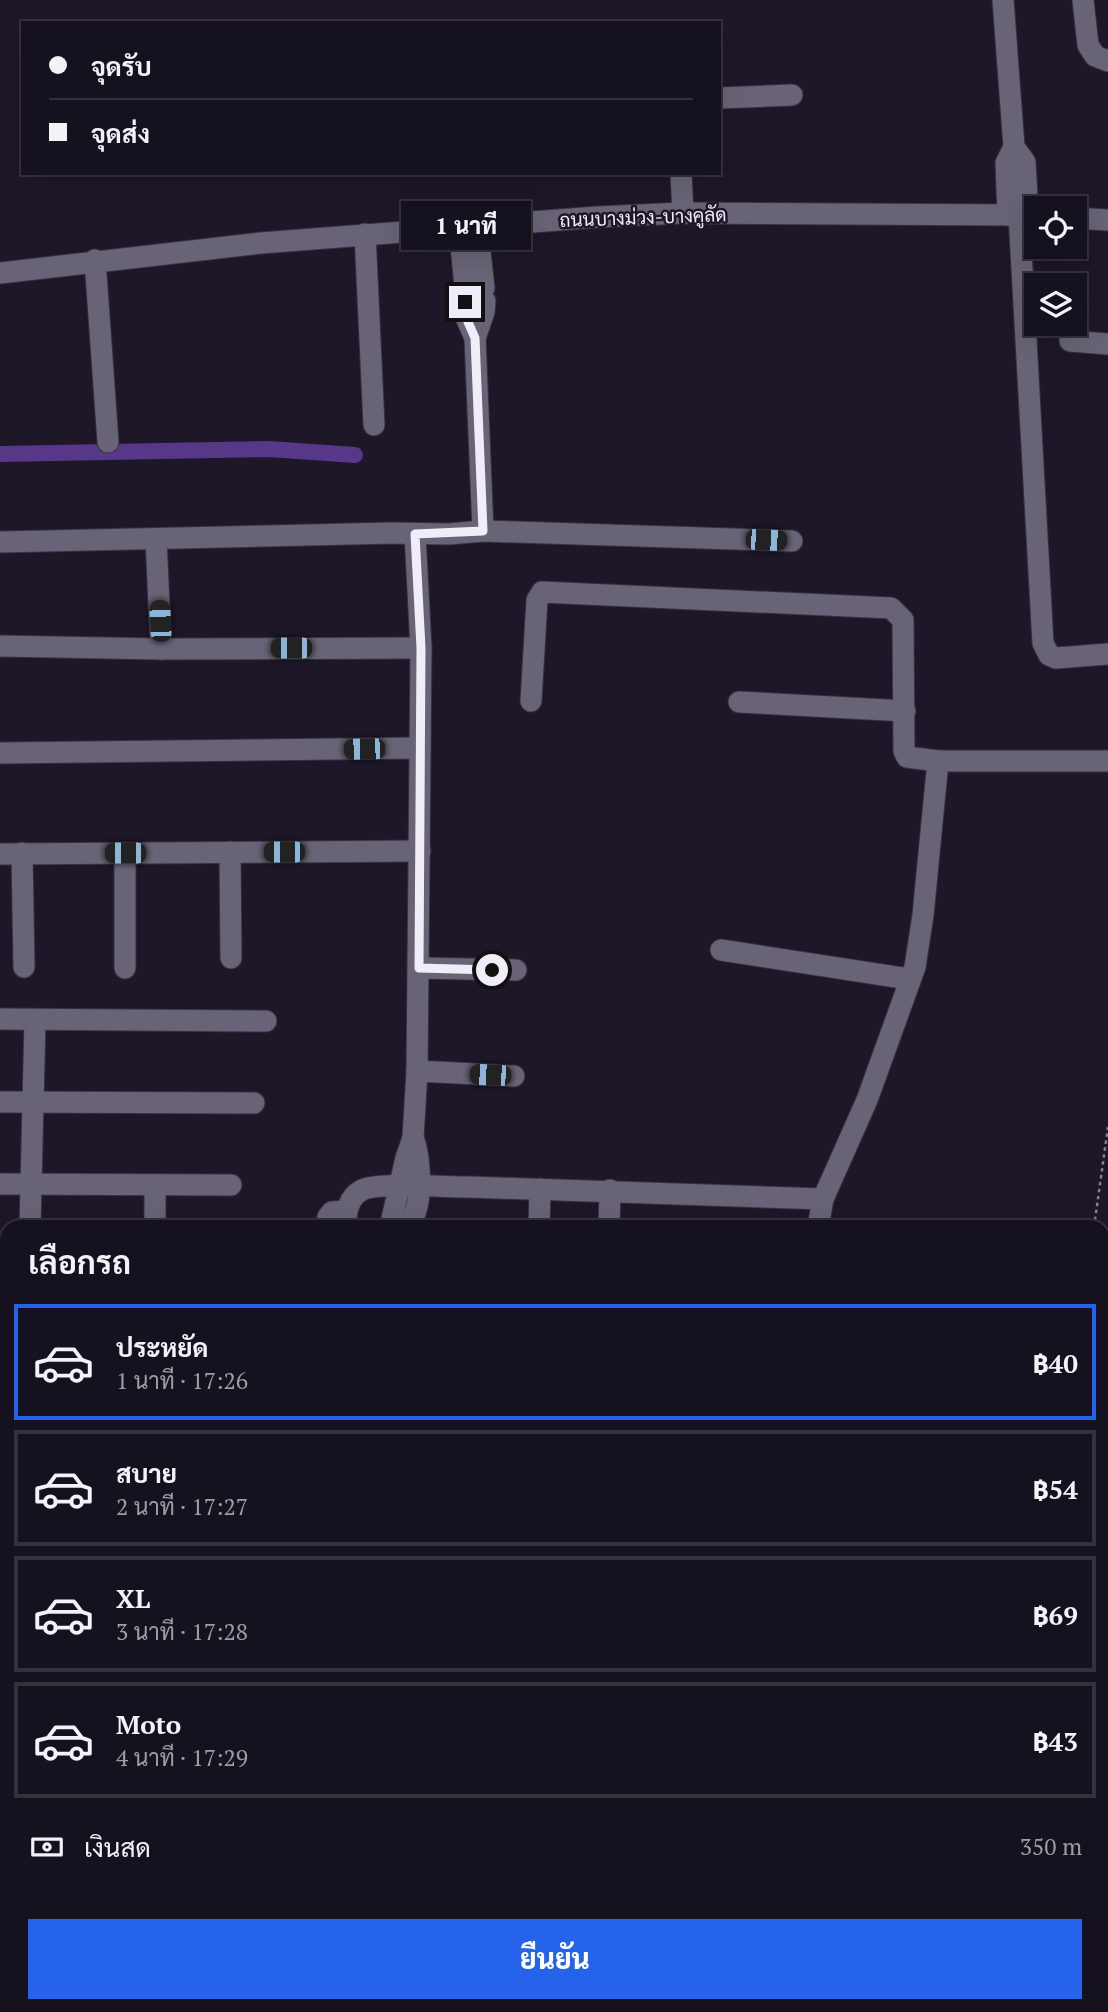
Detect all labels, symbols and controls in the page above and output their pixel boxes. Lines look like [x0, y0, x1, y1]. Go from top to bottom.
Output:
text: จุดรับ [91, 49, 152, 83]
text: จุดส่ง [91, 116, 150, 150]
map controls [1024, 196, 1087, 336]
button: locate [1024, 196, 1087, 259]
callout: 1 นาที [400, 201, 530, 250]
street label: ถนนบางม่วง-บางคูลัด [559, 201, 727, 234]
text: 1 นาที [435, 210, 497, 241]
button: layers [1024, 273, 1087, 336]
route end [449, 286, 481, 318]
car [745, 529, 788, 551]
car [149, 599, 172, 643]
car [271, 638, 313, 659]
car [343, 738, 386, 760]
car [264, 842, 306, 863]
car [105, 843, 147, 864]
route start [476, 954, 508, 986]
car [469, 1064, 512, 1086]
text: เลือกรถ [28, 1241, 131, 1283]
text: ประหยัด [116, 1330, 209, 1364]
icon: car [32, 1331, 95, 1394]
text: ฿40 [1033, 1346, 1078, 1380]
text: 1 นาที · 17:26 [116, 1365, 248, 1396]
text: สบาย [116, 1456, 177, 1490]
icon: car [32, 1457, 95, 1520]
text: ฿54 [1033, 1472, 1078, 1506]
text: 2 นาที · 17:27 [116, 1491, 248, 1522]
text: XL [116, 1581, 150, 1615]
icon: car [32, 1583, 95, 1646]
text: ฿69 [1033, 1598, 1078, 1632]
text: 3 นาที · 17:28 [116, 1616, 248, 1647]
text: Moto [116, 1707, 181, 1741]
icon: car [32, 1709, 95, 1772]
text: ฿43 [1033, 1724, 1078, 1758]
text: 4 นาที · 17:29 [116, 1742, 248, 1773]
icon: cash [28, 1828, 66, 1866]
text: เงินสด [84, 1830, 151, 1864]
text: 350 m [1020, 1831, 1082, 1862]
button: ยืนยัน [28, 1919, 1082, 1999]

